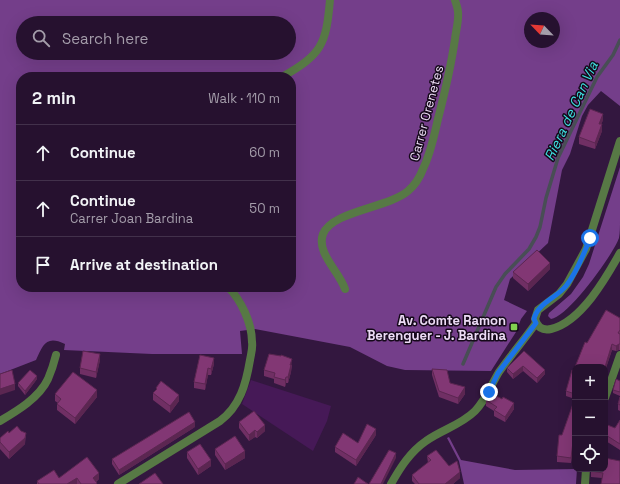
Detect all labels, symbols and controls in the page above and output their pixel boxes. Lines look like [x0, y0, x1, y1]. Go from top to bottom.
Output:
north arrow [524, 12, 560, 48]
search box [16, 16, 296, 60]
icon: search [30, 27, 52, 49]
text: Search here [62, 29, 148, 48]
water label: Riera de Can Via [540, 58, 602, 163]
street label: Carrer Orenetes [406, 63, 447, 163]
text: 2 min [32, 87, 76, 109]
text: Walk · 110 m [208, 90, 280, 107]
icon: ahead [32, 142, 54, 164]
text: Continue [70, 143, 136, 162]
text: 60 m [249, 144, 280, 161]
text: Continue [70, 191, 136, 210]
icon: ahead [32, 198, 54, 220]
text: 50 m [249, 200, 280, 217]
text: Carrer Joan Bardina [70, 210, 193, 227]
route start [581, 229, 599, 247]
icon: arrive [32, 254, 54, 276]
text: Arrive at destination [70, 255, 218, 274]
place label: Av. Comte Ramon Berenguer - J. Bardina [367, 312, 506, 344]
marker: Av. Comte Ramon Berenguer - J. Bardina [509, 322, 519, 332]
map controls [572, 364, 608, 472]
button: + [572, 364, 608, 400]
route end [480, 383, 498, 401]
button: − [572, 400, 608, 436]
button: locate [572, 436, 608, 472]

